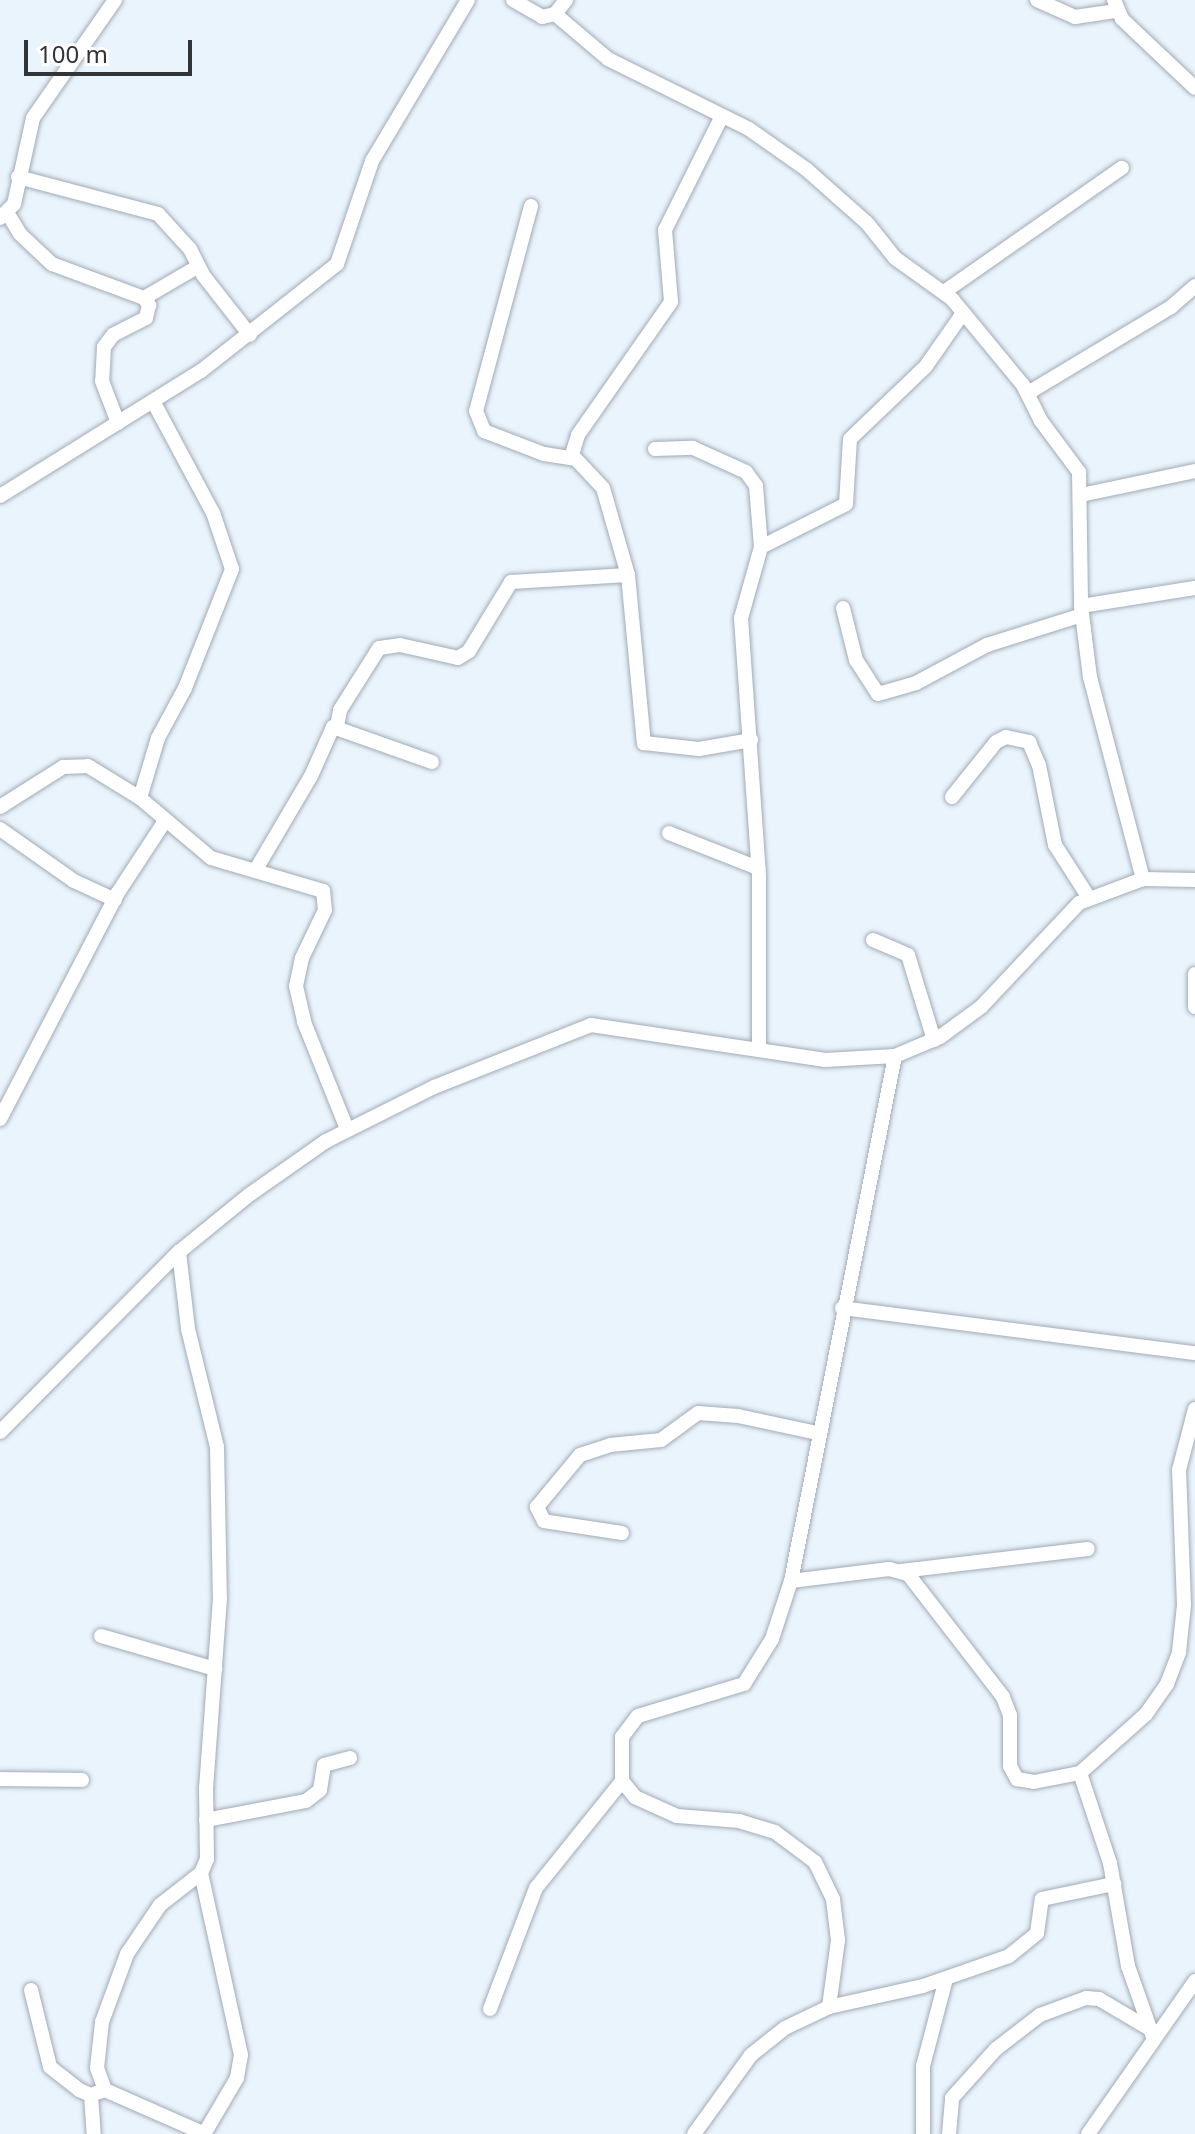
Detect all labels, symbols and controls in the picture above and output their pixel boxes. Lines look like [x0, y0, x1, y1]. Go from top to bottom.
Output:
scale bar [28, 24, 196, 74]
text: 100 m [38, 37, 108, 70]

